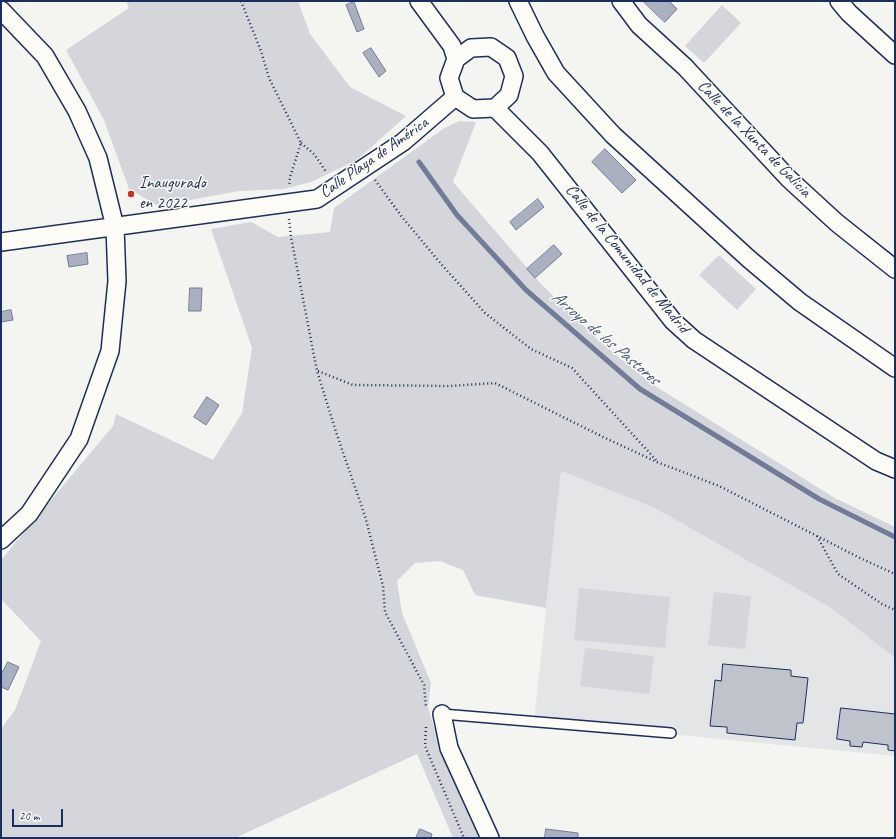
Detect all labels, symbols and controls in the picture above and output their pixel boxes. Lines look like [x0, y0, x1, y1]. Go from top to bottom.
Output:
street label: Calle de la Xunta de Galicia [693, 76, 815, 202]
street label: Calle Playa de América [316, 113, 432, 203]
place label: Inaugurado en 2022 [139, 174, 206, 214]
street label: Calle de la Comunidad de Madrid [561, 180, 693, 338]
marker: Inaugurado en 2022 [126, 189, 136, 199]
water label: Arroyo de los Pastores [547, 286, 663, 390]
scale bar [14, 801, 65, 827]
text: 20 m [19, 808, 39, 824]

